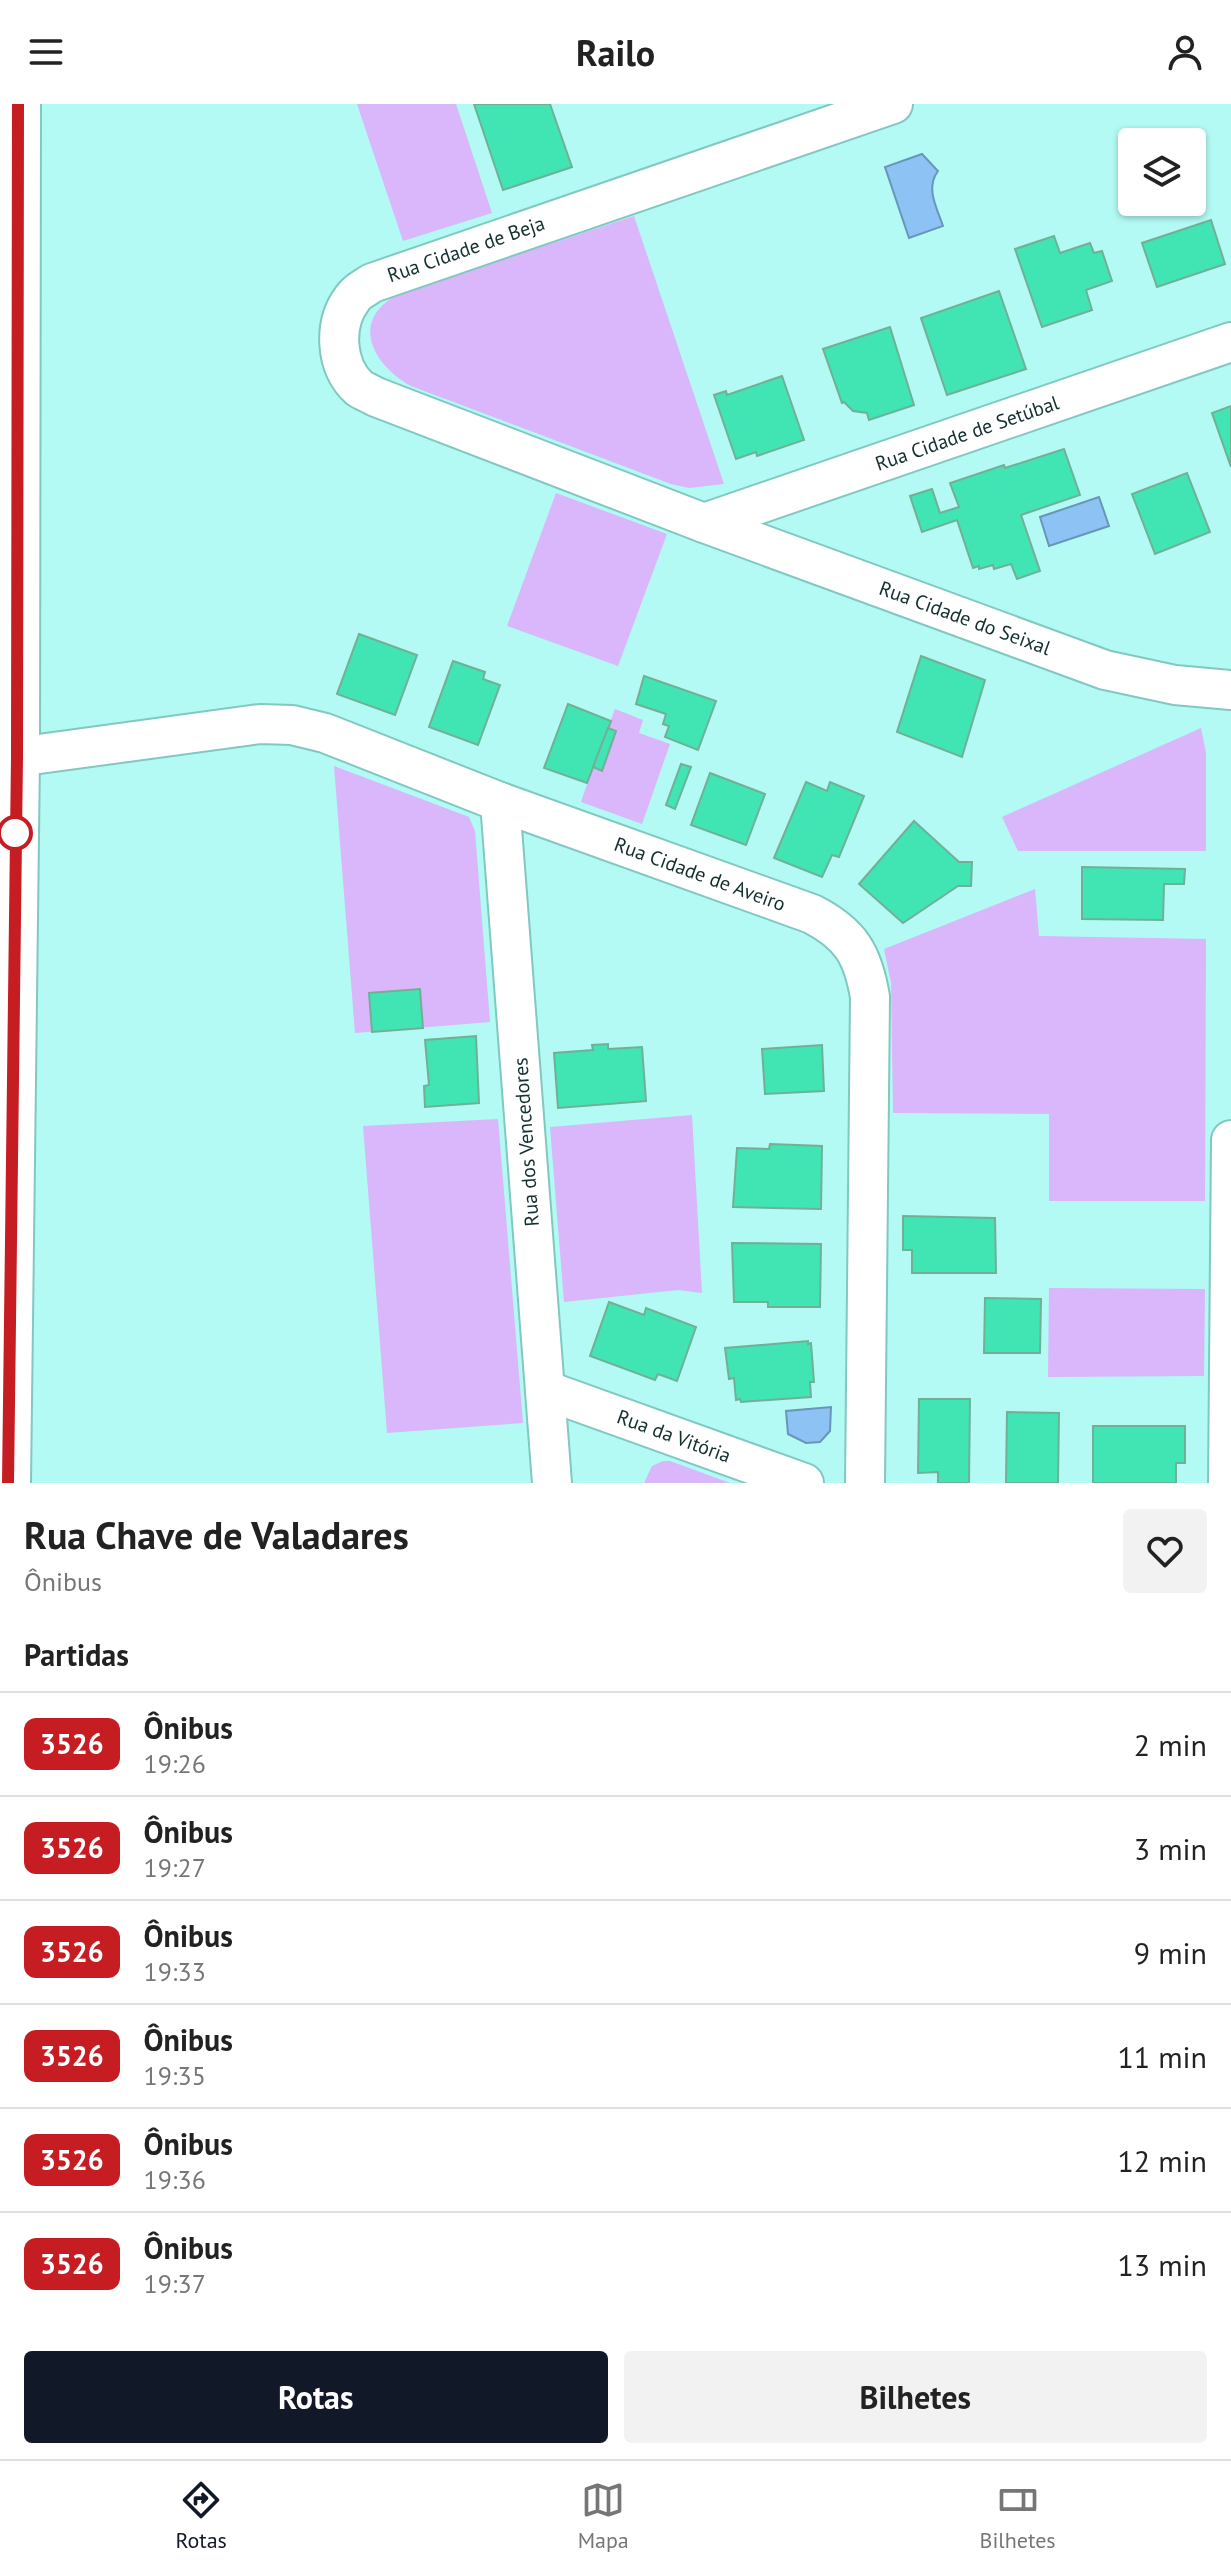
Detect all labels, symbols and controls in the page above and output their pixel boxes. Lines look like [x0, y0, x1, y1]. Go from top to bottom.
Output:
text: Railo [576, 29, 655, 76]
icon: menu [24, 30, 68, 74]
icon: person [1163, 30, 1207, 74]
map controls [1118, 128, 1206, 216]
button: layers [1118, 128, 1206, 216]
street label: Rua Cidade de Beja [384, 210, 548, 288]
street label: Rua Cidade de Setúbal [872, 389, 1062, 477]
street label: Rua Cidade do Seixal [876, 575, 1054, 661]
unlabelled marker [0, 816, 32, 850]
street label: Rua Cidade de Aveiro [611, 831, 789, 917]
street label: Rua dos Vencedores [507, 1057, 545, 1227]
street label: Rua da Vitória [614, 1403, 734, 1469]
button: heart [1123, 1509, 1207, 1593]
text: Rua Chave de Valadares [24, 1510, 409, 1559]
text: Ônibus [24, 1565, 102, 1598]
text: Partidas [24, 1635, 129, 1674]
text: Ônibus [144, 1708, 233, 1747]
text: 3526 [40, 1725, 104, 1762]
text: 2 min [1134, 1725, 1207, 1764]
text: 19:26 [144, 1747, 206, 1780]
text: Ônibus [144, 1812, 233, 1851]
text: 3526 [40, 1829, 104, 1866]
text: 3 min [1134, 1829, 1207, 1868]
text: 19:27 [144, 1851, 206, 1884]
text: Ônibus [144, 1916, 233, 1955]
text: 3526 [40, 1933, 104, 1970]
text: 9 min [1134, 1933, 1207, 1972]
text: 19:33 [144, 1955, 206, 1988]
text: Ônibus [144, 2020, 233, 2059]
text: 3526 [40, 2037, 104, 2074]
text: 11 min [1117, 2037, 1207, 2076]
text: 19:35 [144, 2059, 206, 2092]
text: Ônibus [144, 2124, 233, 2163]
text: 3526 [40, 2141, 104, 2178]
text: 12 min [1117, 2141, 1207, 2180]
text: 19:36 [144, 2163, 206, 2196]
text: Ônibus [144, 2228, 233, 2267]
text: 3526 [40, 2245, 104, 2282]
text: 13 min [1117, 2245, 1207, 2284]
text: 19:37 [144, 2267, 206, 2300]
button: Rotas [24, 2351, 608, 2443]
button: Bilhetes [624, 2351, 1207, 2443]
tab: Rotas [175, 2478, 227, 2554]
tab: Mapa [578, 2478, 629, 2554]
tab: Bilhetes [980, 2478, 1056, 2554]

